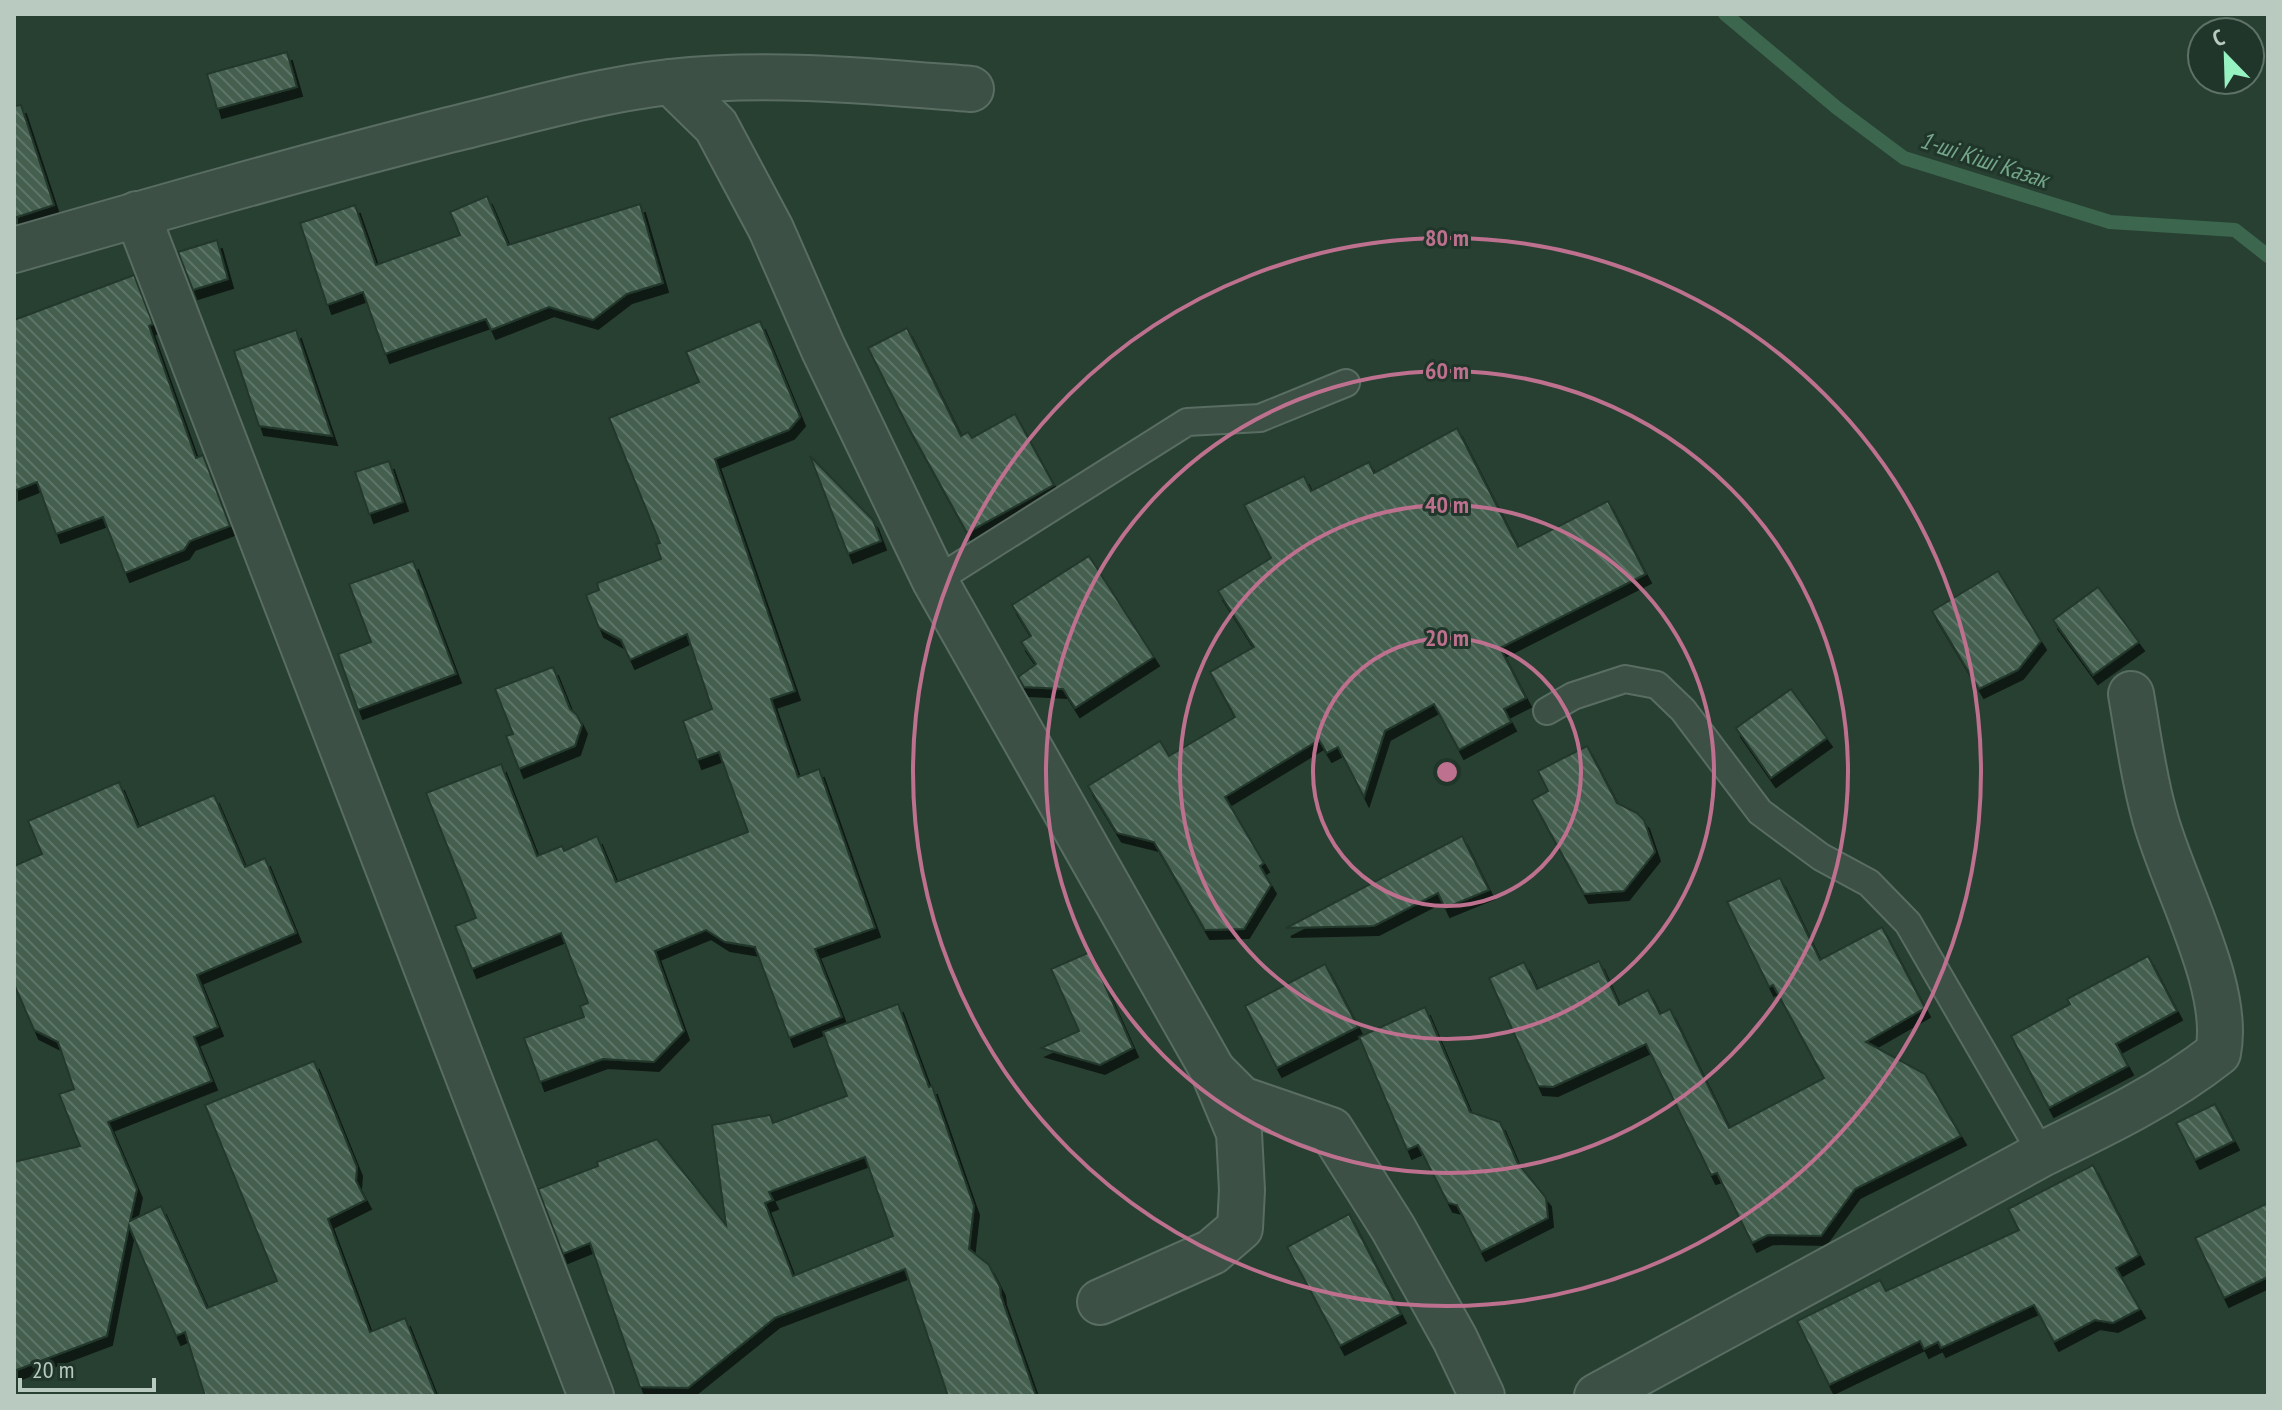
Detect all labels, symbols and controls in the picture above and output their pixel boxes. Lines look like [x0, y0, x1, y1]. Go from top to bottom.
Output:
north arrow [2186, 16, 2266, 96]
text: С [2208, 23, 2228, 52]
water label: 1-ші Кіші Казак [1916, 124, 2055, 196]
text: 80 m [1425, 222, 1469, 253]
text: 60 m [1425, 355, 1469, 386]
text: 40 m [1425, 489, 1469, 520]
text: 20 m [1425, 622, 1469, 653]
centre of rings [1433, 758, 1461, 786]
scale bar [20, 1342, 154, 1392]
text: 20 m [32, 1354, 74, 1385]

